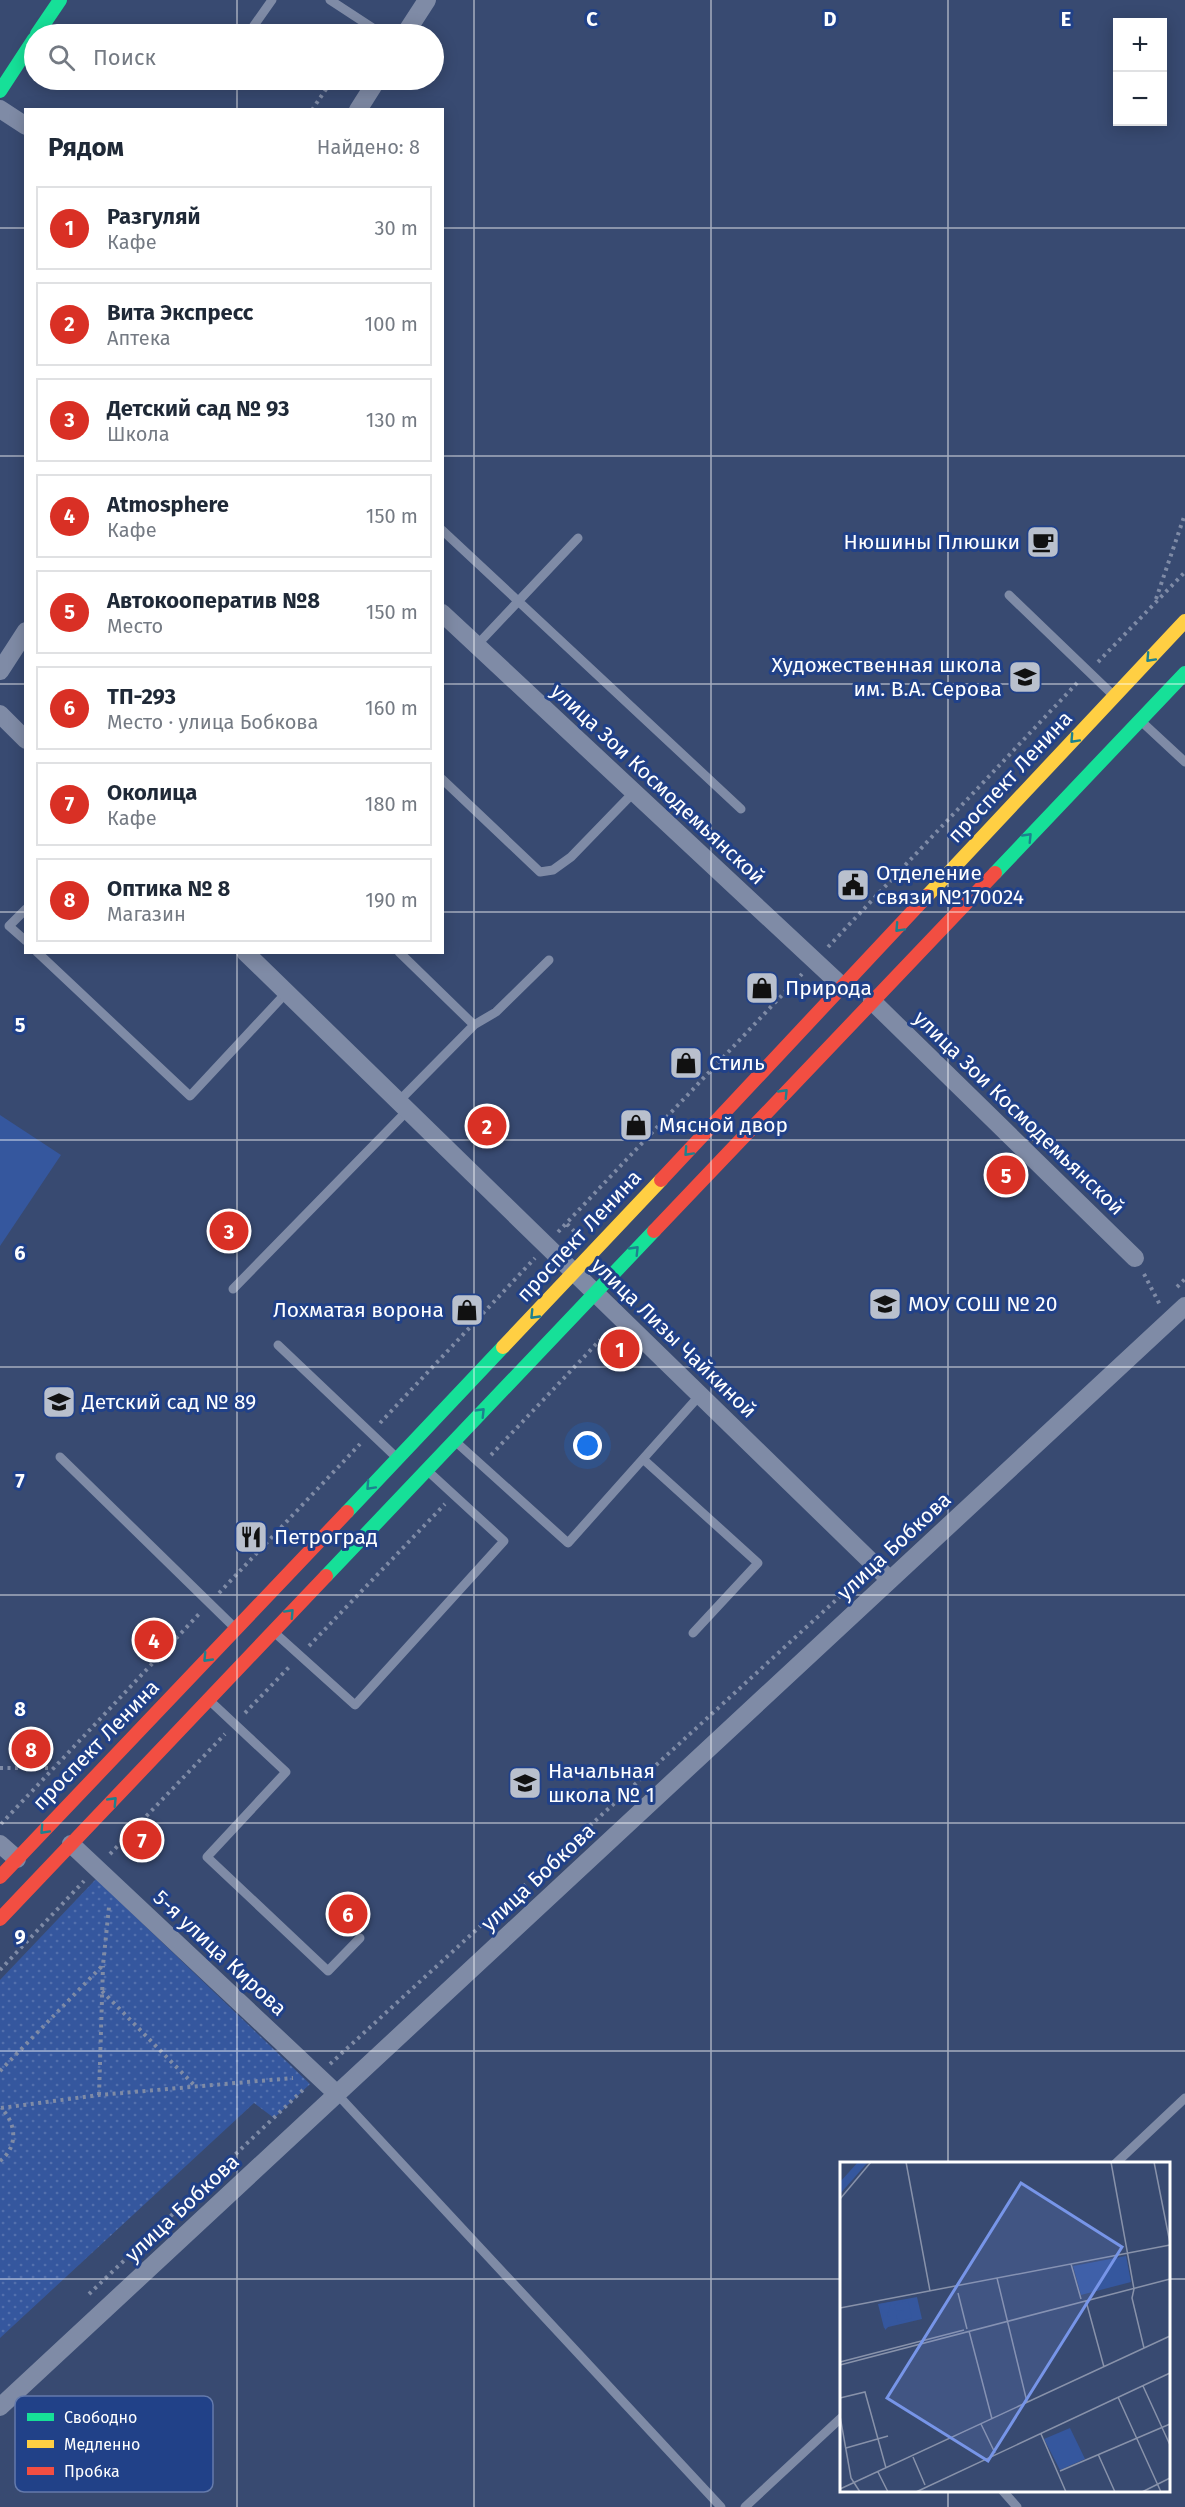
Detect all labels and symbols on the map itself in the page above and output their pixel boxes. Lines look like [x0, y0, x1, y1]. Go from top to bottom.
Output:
text: C [586, 7, 598, 31]
text: D [823, 7, 837, 31]
text: E [1061, 7, 1071, 31]
cafe icon: Нюшины Плюшки [1025, 524, 1061, 560]
place label: Нюшины Плюшки [844, 529, 1020, 555]
one-way arrow [1146, 651, 1157, 662]
place label: Художественная школа им. В.А. Серова [771, 652, 1002, 702]
school or university icon: Художественная школа им. В.А. Серова [1007, 659, 1043, 695]
street label: улица Зои Космодемьянской [545, 678, 771, 890]
street label: проспект Ленина [942, 706, 1078, 848]
one-way arrow [1070, 732, 1081, 742]
one-way arrow [1021, 833, 1032, 844]
place label: Отделение связи №170024 [876, 860, 1024, 910]
public building icon: Отделение связи №170024 [835, 867, 871, 903]
one-way arrow [895, 921, 906, 932]
shop icon: Природа [744, 970, 780, 1006]
place label: Природа [785, 975, 872, 1001]
street label: улица Зои Космодемьянской [908, 1005, 1130, 1221]
text: 5 [15, 1013, 26, 1037]
shop icon: Стиль [668, 1045, 704, 1081]
place label: Стиль [709, 1050, 765, 1076]
one-way arrow [777, 1090, 788, 1100]
pin: 2 [468, 1104, 506, 1148]
shop icon: Мясной двор [618, 1107, 654, 1143]
place label: Мясной двор [659, 1112, 788, 1138]
one-way arrow [684, 1146, 695, 1156]
pin: 5 [986, 1152, 1026, 1198]
street label: проспект Ленина [511, 1165, 647, 1307]
pin: 3 [210, 1208, 248, 1254]
text: 6 [14, 1241, 26, 1265]
one-way arrow [628, 1246, 639, 1257]
street label: улица Лизы Чайкиной [586, 1252, 762, 1424]
school or university icon: МОУ СОШ № 20 [867, 1286, 903, 1322]
place label: МОУ СОШ № 20 [908, 1291, 1057, 1317]
shop icon: Лохматая ворона [449, 1292, 485, 1328]
place label: Лохматая ворона [273, 1297, 444, 1323]
one-way arrow [530, 1308, 541, 1319]
pin: 1 [600, 1326, 640, 1372]
school or university icon: Детский сад № 89 [41, 1384, 77, 1420]
place label: Детский сад № 89 [81, 1389, 256, 1415]
one-way arrow [474, 1409, 485, 1420]
your location [573, 1431, 602, 1460]
text: 7 [15, 1469, 25, 1493]
one-way arrow [366, 1480, 377, 1490]
street label: улица Бобкова [831, 1486, 957, 1606]
restaurant icon: Петроград [233, 1519, 269, 1555]
place label: Петроград [274, 1524, 378, 1550]
one-way arrow [283, 1610, 294, 1620]
pin: 4 [134, 1618, 174, 1662]
one-way arrow [203, 1652, 214, 1662]
street label: проспект Ленина [27, 1674, 165, 1816]
text: 8 [14, 1697, 26, 1721]
pin: 8 [12, 1726, 51, 1772]
place label: Начальная школа № 1 [548, 1758, 655, 1808]
school or university icon: Начальная школа № 1 [507, 1765, 543, 1801]
one-way arrow [105, 1797, 116, 1808]
street label: улица Бобкова [475, 1817, 601, 1937]
pin: 7 [122, 1818, 162, 1862]
one-way arrow [40, 1824, 51, 1834]
street label: 5-я улица Кирова [148, 1885, 292, 2021]
pin: 6 [328, 1892, 368, 1936]
text: 9 [14, 1925, 26, 1949]
street label: улица Бобкова [119, 2148, 245, 2268]
inset map [840, 2162, 1170, 2492]
legend [15, 2396, 213, 2492]
text: Свободно [64, 2408, 137, 2427]
text: Медленно [64, 2435, 140, 2454]
text: Пробка [64, 2462, 120, 2481]

